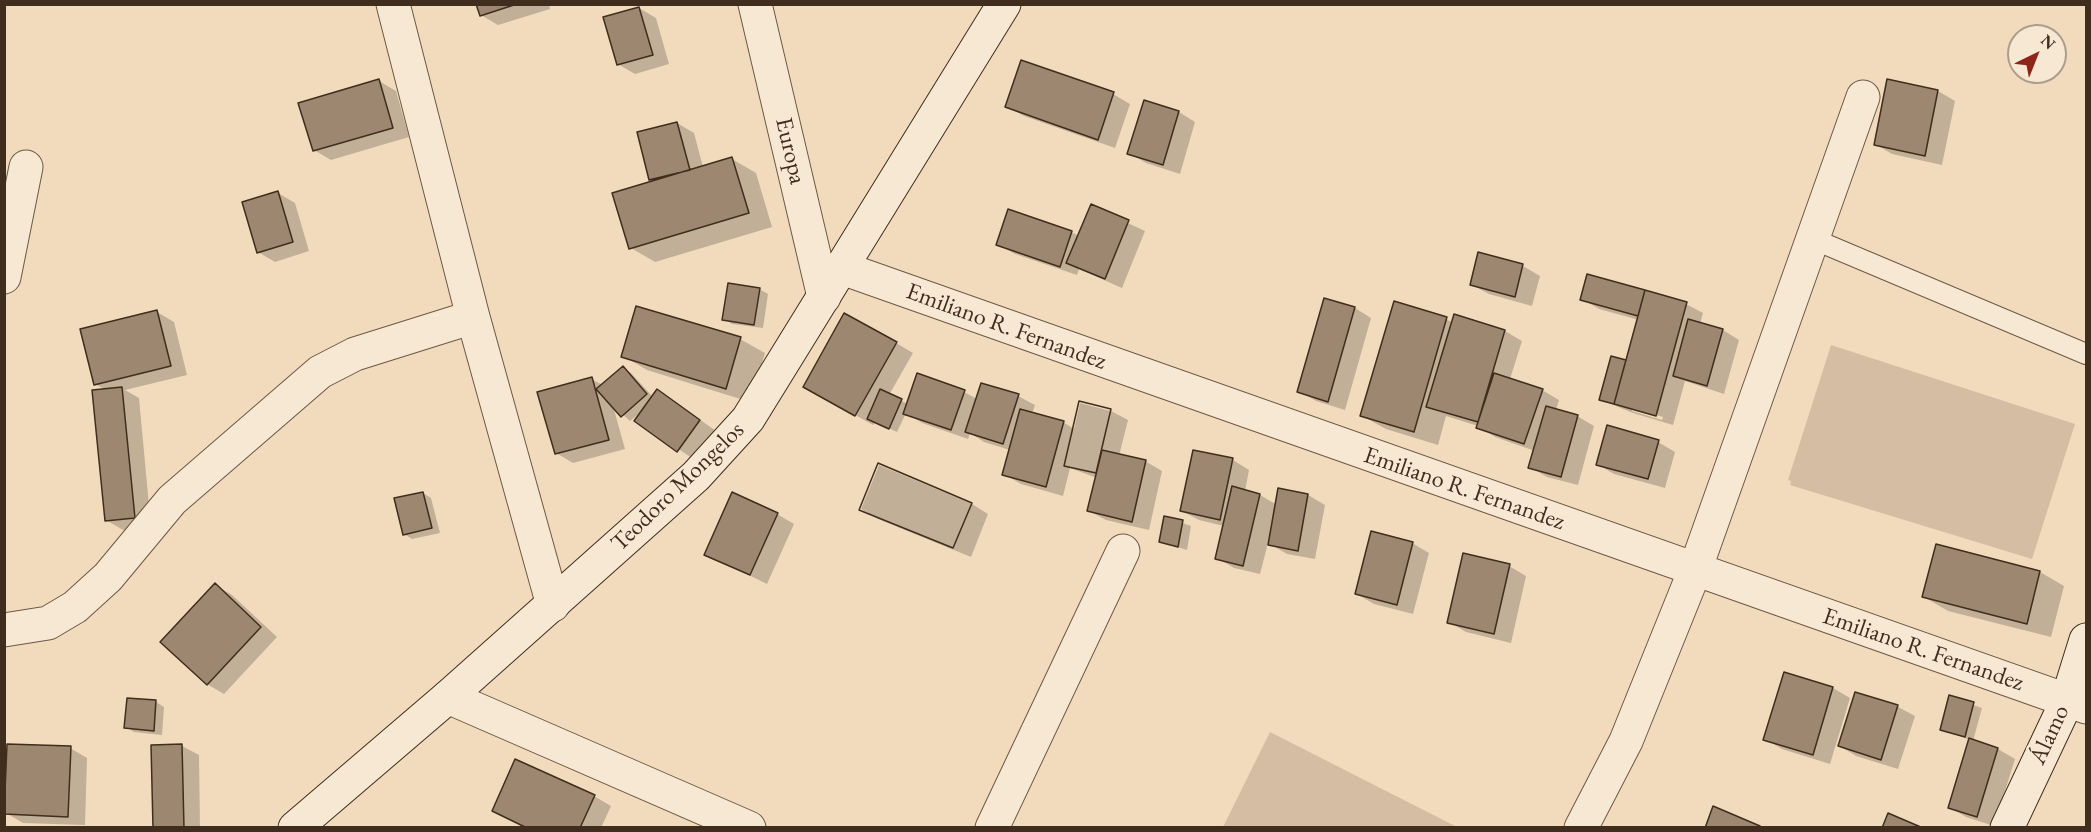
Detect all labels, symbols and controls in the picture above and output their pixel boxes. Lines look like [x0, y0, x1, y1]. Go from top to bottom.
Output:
north arrow [2007, 24, 2067, 84]
text: N [2036, 30, 2060, 54]
street label: Europa [768, 115, 812, 187]
street label: Emiliano R. Fernandez [902, 277, 1110, 377]
street label: Teodoro Mongelos [605, 416, 751, 558]
street label: Emiliano R. Fernandez [1360, 441, 1568, 537]
street label: Emiliano R. Fernandez [1819, 602, 2027, 698]
street label: Álamo [2024, 701, 2076, 769]

